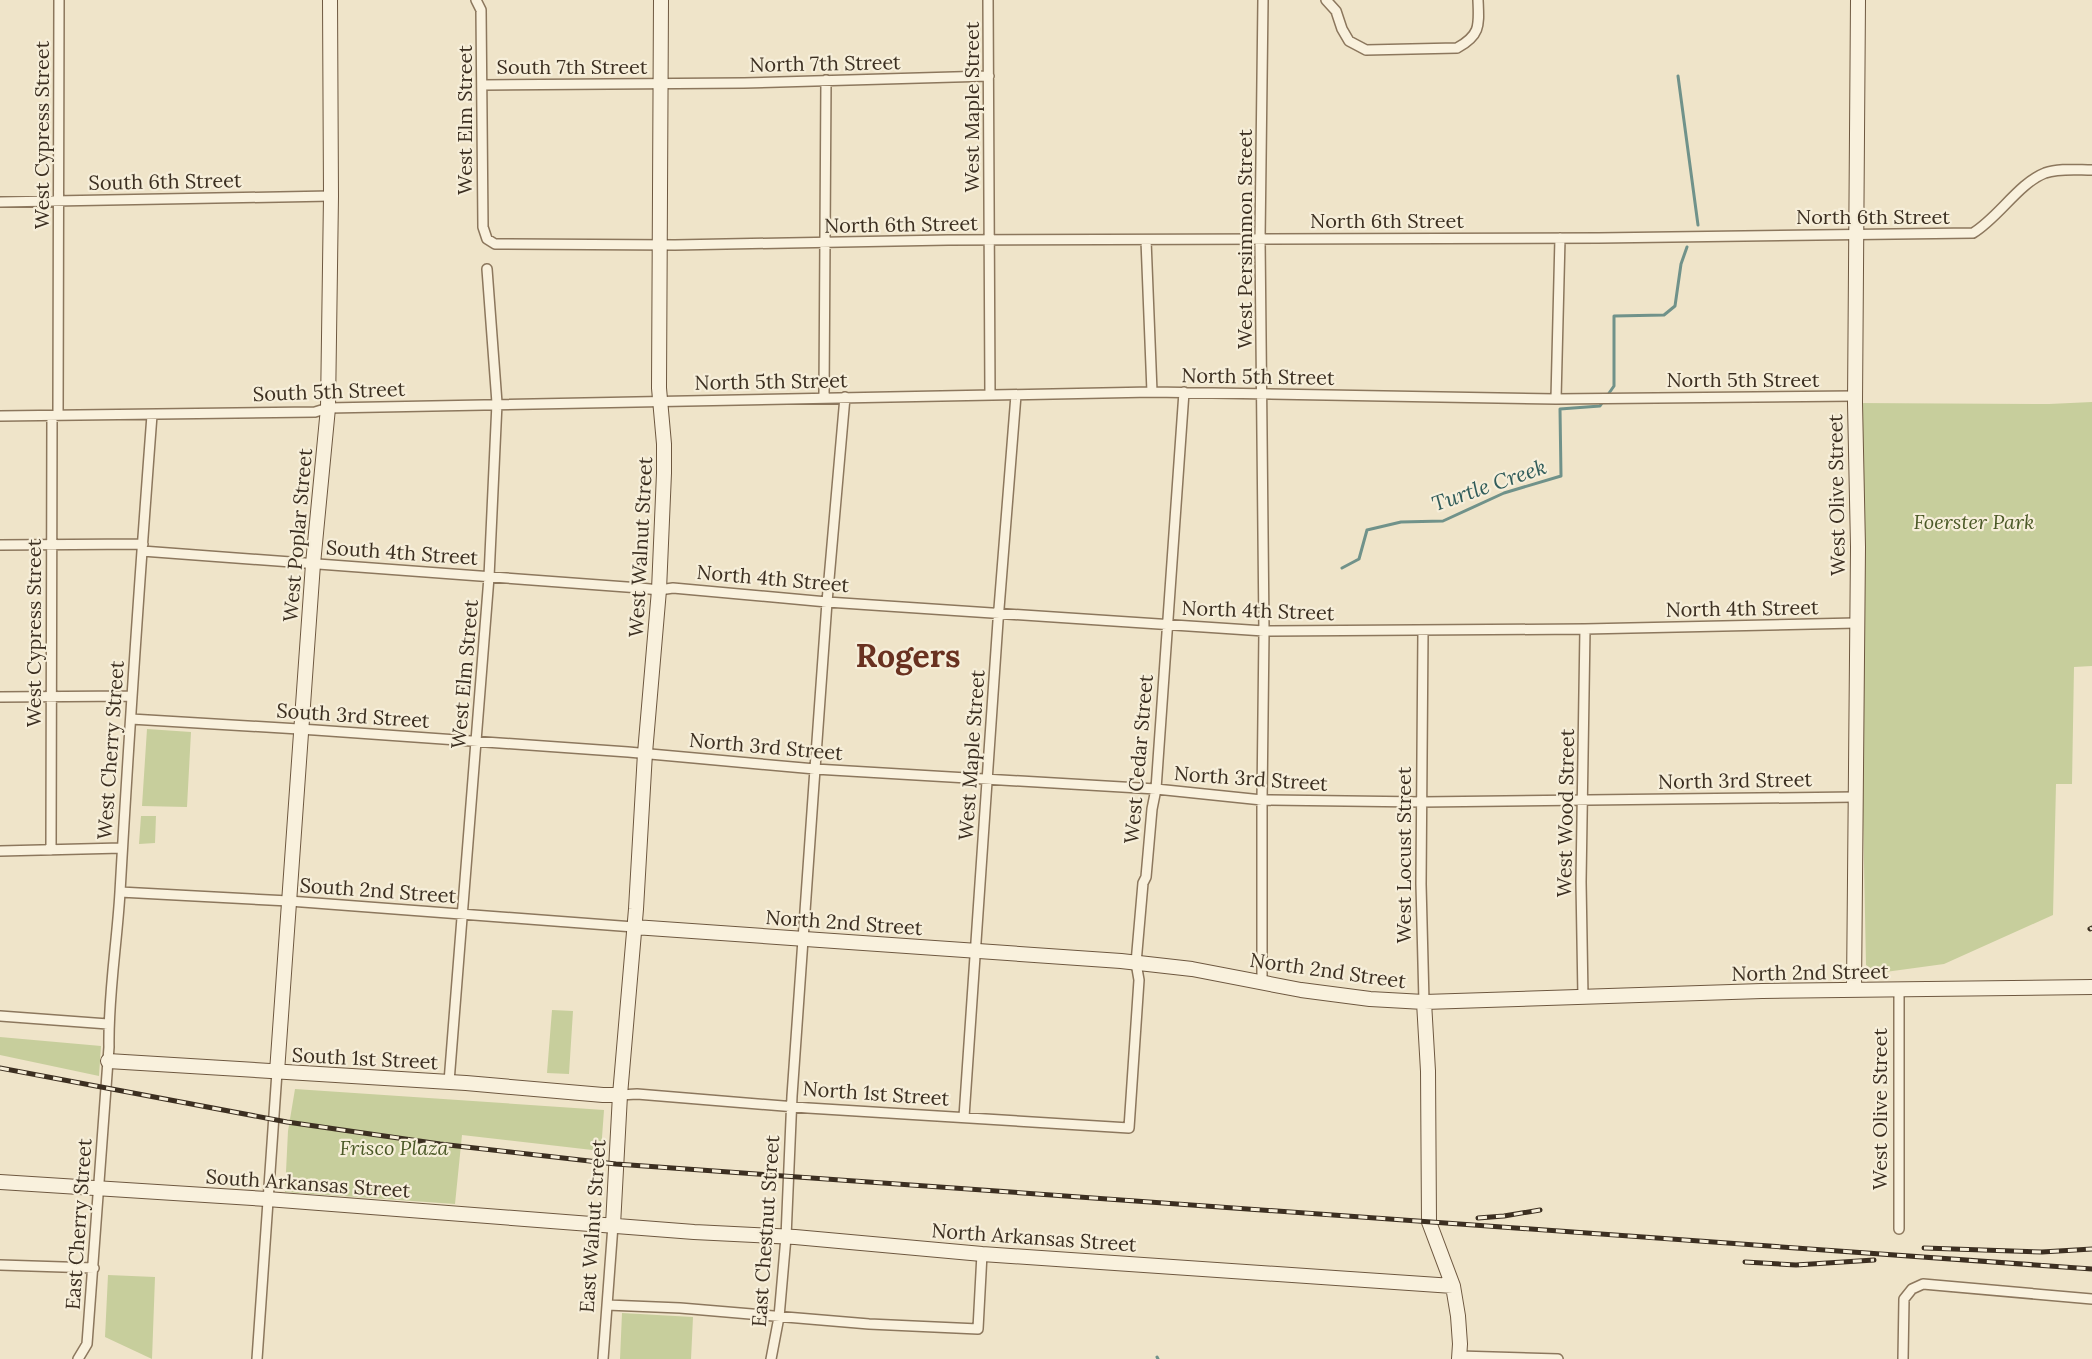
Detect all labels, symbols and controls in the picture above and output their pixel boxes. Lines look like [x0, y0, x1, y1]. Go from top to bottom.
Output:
street label: West Maple Street [959, 21, 984, 193]
street label: West Cypress Street [29, 40, 54, 229]
street label: West Elm Street [452, 45, 477, 195]
street label: North 7th Street [749, 49, 901, 77]
street label: South 7th Street [497, 54, 648, 79]
street label: West Persimmon Street [1232, 129, 1257, 349]
street label: South 6th Street [88, 167, 242, 195]
street label: North 6th Street [1796, 204, 1950, 229]
street label: North 6th Street [1310, 208, 1464, 233]
street label: North 6th Street [824, 210, 978, 238]
street label: North 5th Street [1181, 362, 1335, 390]
street label: North 5th Street [694, 367, 848, 395]
street label: North 5th Street [1666, 367, 1820, 392]
street label: South 5th Street [252, 376, 406, 406]
street label: West Olive Street [1822, 414, 1850, 576]
street label: West Poplar Street [277, 447, 317, 623]
water label: Turtle Creek [1428, 453, 1550, 517]
street label: West Walnut Street [623, 456, 657, 638]
park label: Foerster Park [1914, 509, 2034, 534]
street label: South 4th Street [325, 534, 479, 570]
street label: West Cypress Street [21, 538, 46, 727]
street label: North 4th Street [696, 559, 851, 597]
street label: North 4th Street [1665, 594, 1819, 622]
street label: North 4th Street [1181, 595, 1335, 625]
street label: West Elm Street [445, 598, 483, 750]
district label: Rogers [855, 635, 961, 676]
street label: West Cherry Street [91, 659, 129, 840]
street label: West Maple Street [953, 669, 989, 841]
street label: West Cedar Street [1118, 673, 1158, 845]
street label: South 3rd Street [276, 697, 431, 733]
street label: North 3rd Street [688, 727, 844, 765]
street label: West Wood Street [1551, 728, 1579, 898]
street label: North 3rd Street [1173, 760, 1329, 796]
street label: West Locust Street [1391, 766, 1416, 944]
street label: North 3rd Street [1658, 766, 1813, 794]
street label: South 2nd Street [299, 872, 457, 908]
street label: North 2nd Street [765, 904, 924, 940]
street label: North 2nd Street [1248, 947, 1408, 993]
street label: North 2nd Street [1731, 958, 1889, 986]
street label: West Olive Street [1867, 1028, 1892, 1190]
street label: South 1st Street [291, 1042, 439, 1074]
street label: North 1st Street [802, 1075, 950, 1111]
street label: East Chestnut Street [746, 1134, 784, 1328]
park label: Frisco Plaza [339, 1135, 449, 1160]
street label: East Cherry Street [60, 1137, 96, 1311]
street label: East Walnut Street [573, 1138, 611, 1314]
street label: South Arkansas Street [205, 1163, 411, 1203]
street label: North Arkansas Street [931, 1217, 1138, 1257]

